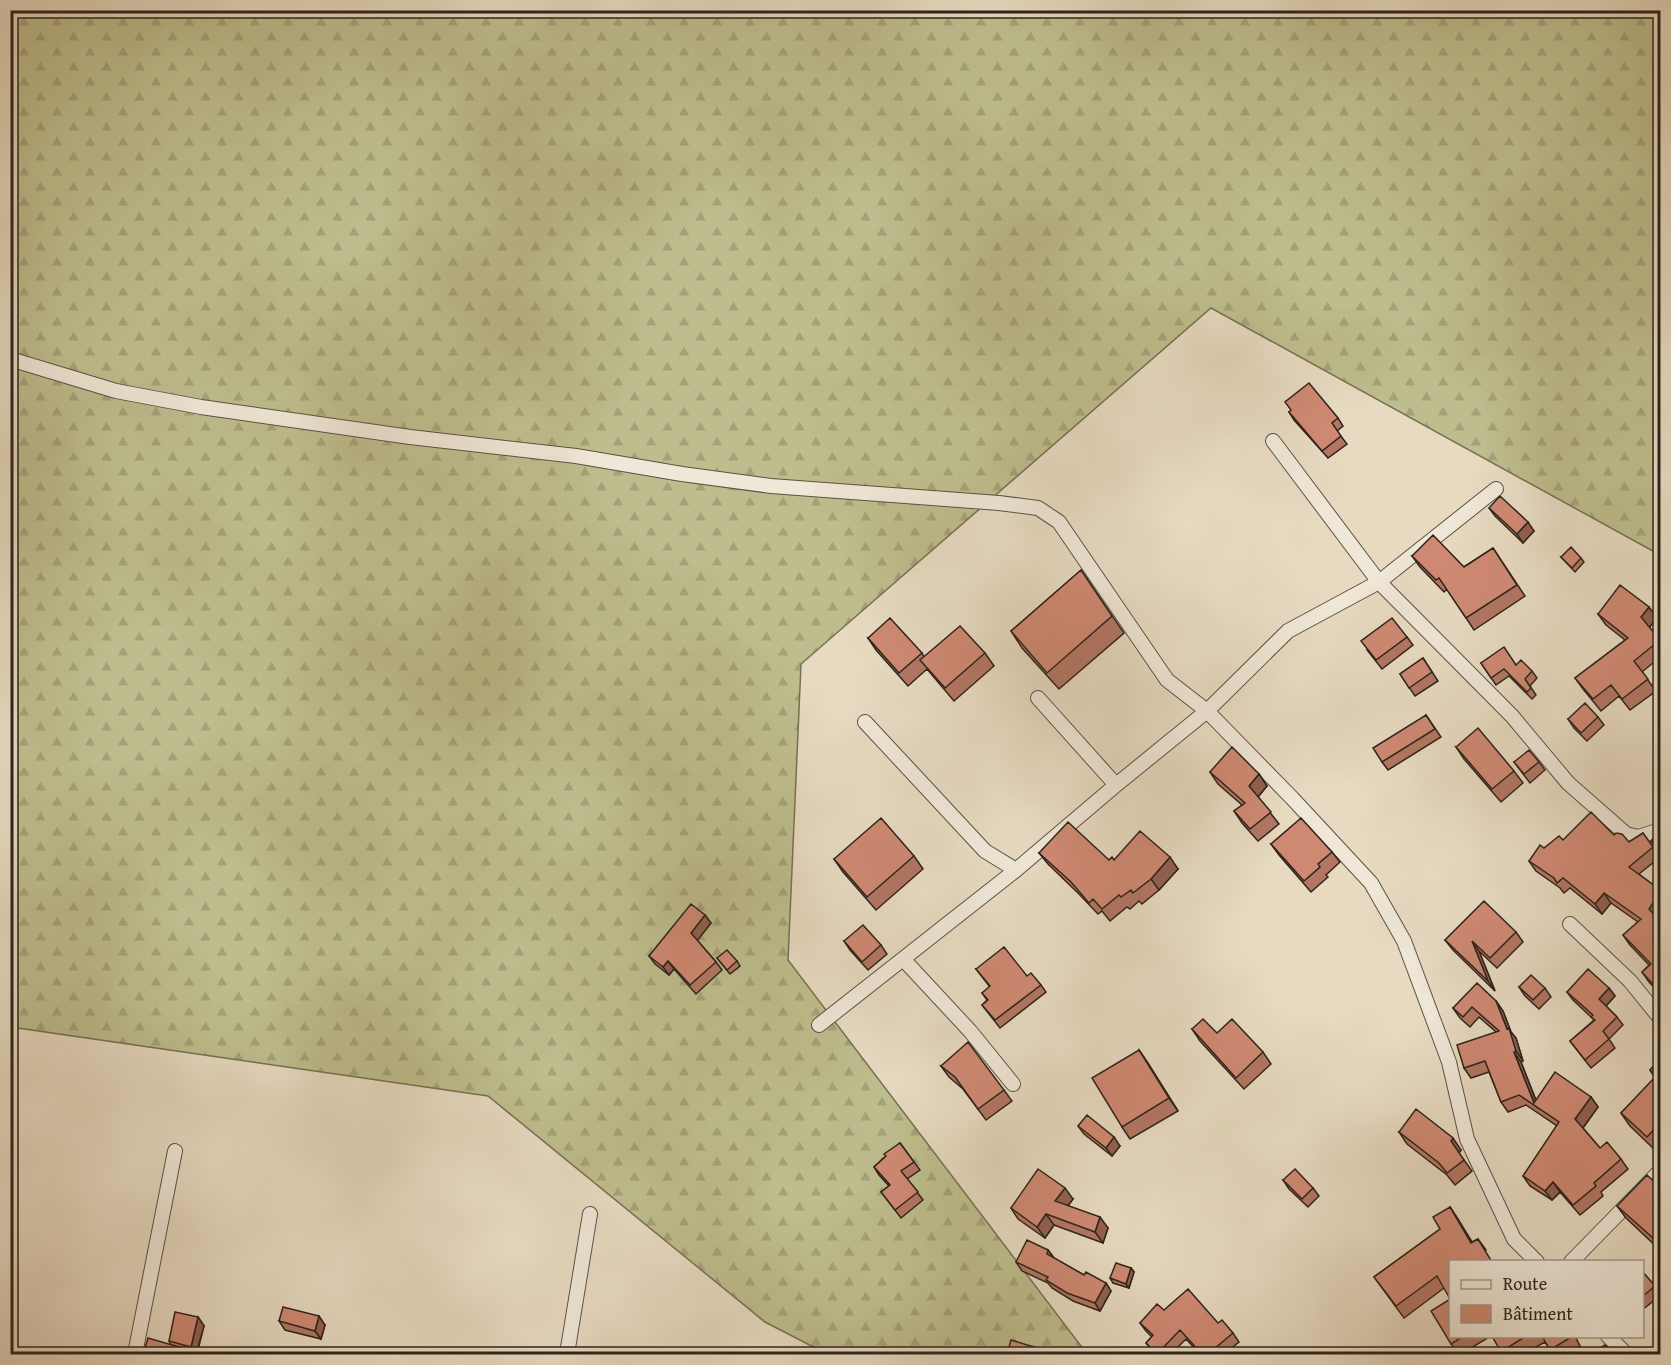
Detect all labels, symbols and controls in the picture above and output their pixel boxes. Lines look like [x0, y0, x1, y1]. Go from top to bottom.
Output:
legend [1449, 1260, 1644, 1338]
text: Route [1503, 1270, 1547, 1297]
text: Bâtiment [1503, 1300, 1573, 1327]

